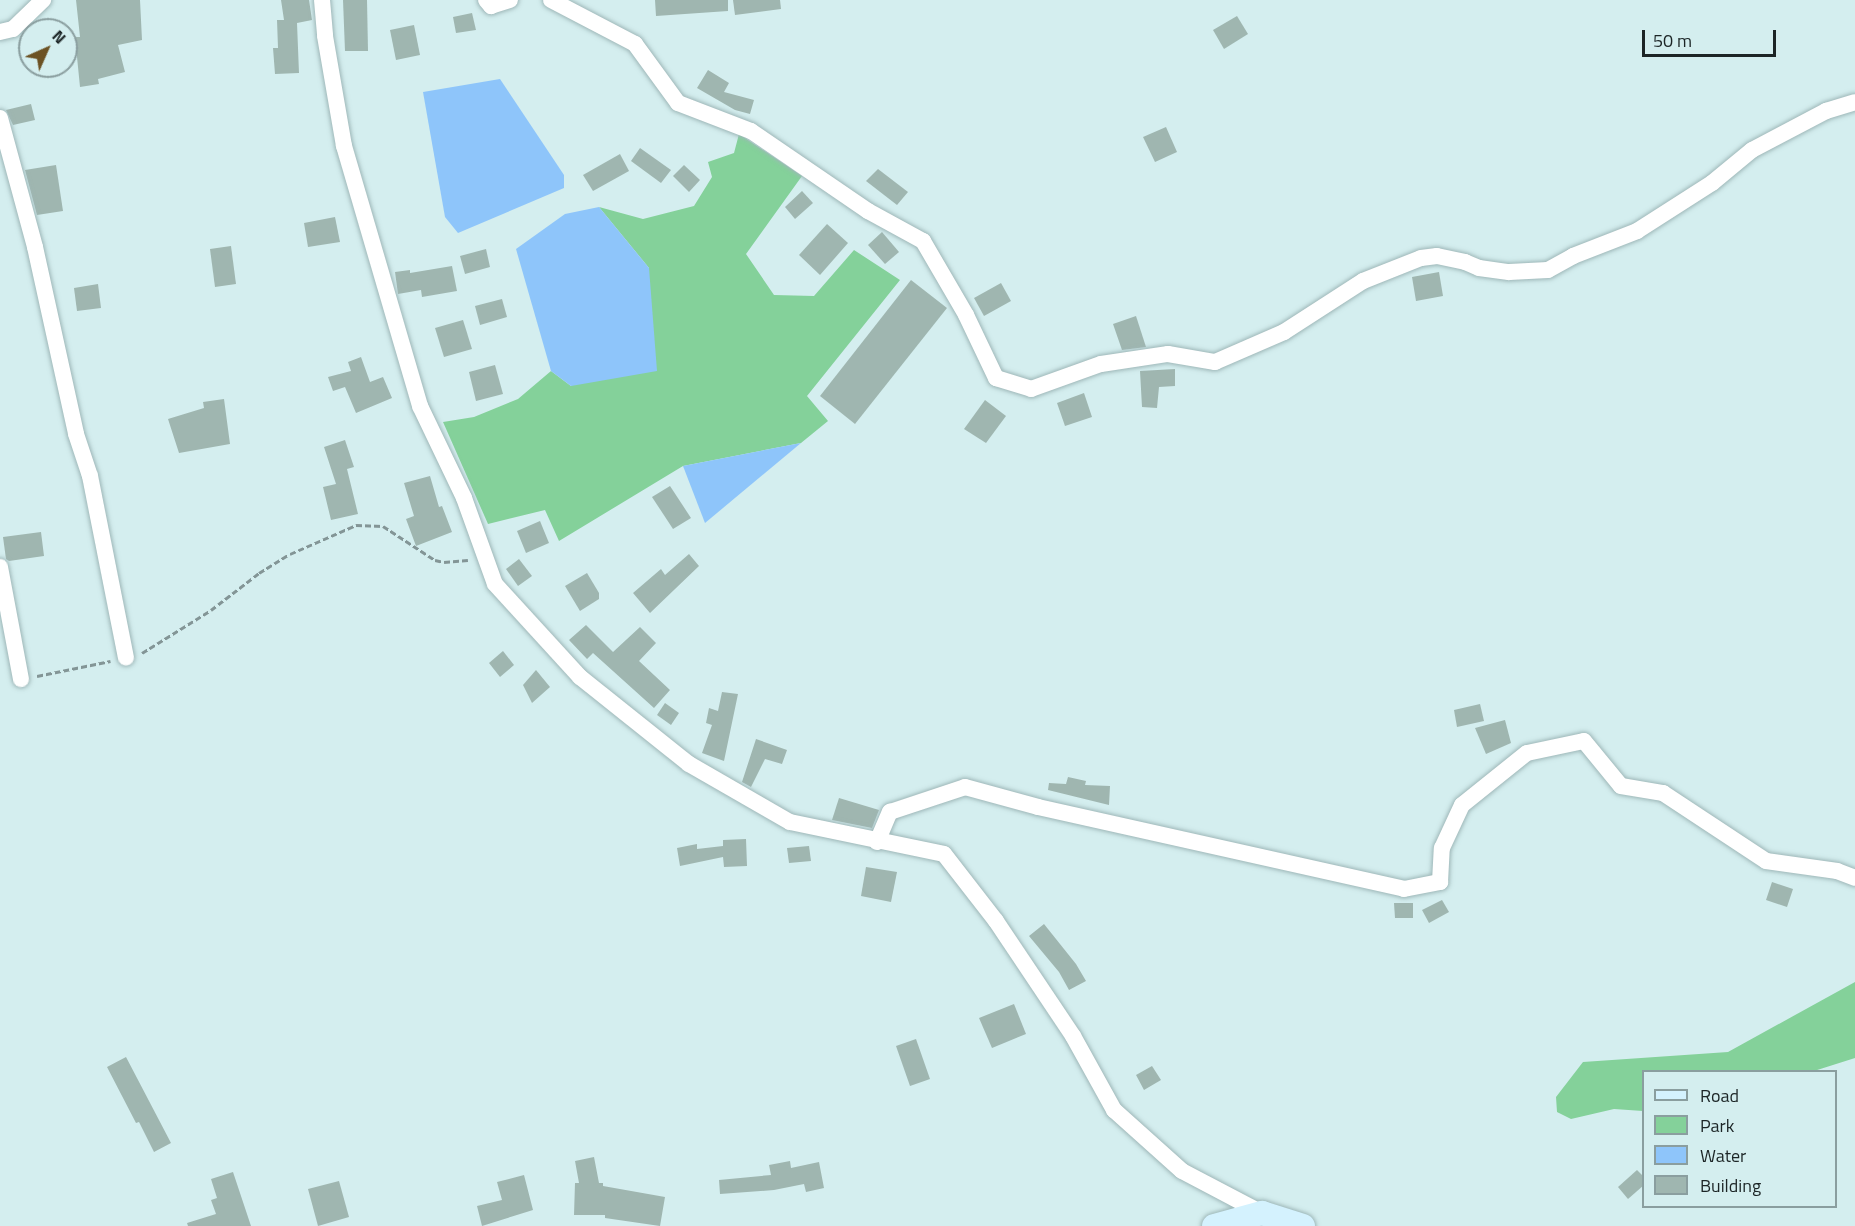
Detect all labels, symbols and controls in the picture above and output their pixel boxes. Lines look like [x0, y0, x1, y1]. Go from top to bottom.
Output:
north arrow [18, 18, 78, 78]
scale bar [1645, 18, 1778, 56]
text: N [47, 24, 72, 49]
text: 50 m [1653, 27, 1692, 54]
legend [1642, 1070, 1837, 1208]
text: Road [1700, 1082, 1739, 1109]
text: Park [1700, 1112, 1734, 1139]
text: Water [1700, 1142, 1746, 1169]
text: Building [1700, 1172, 1761, 1199]

